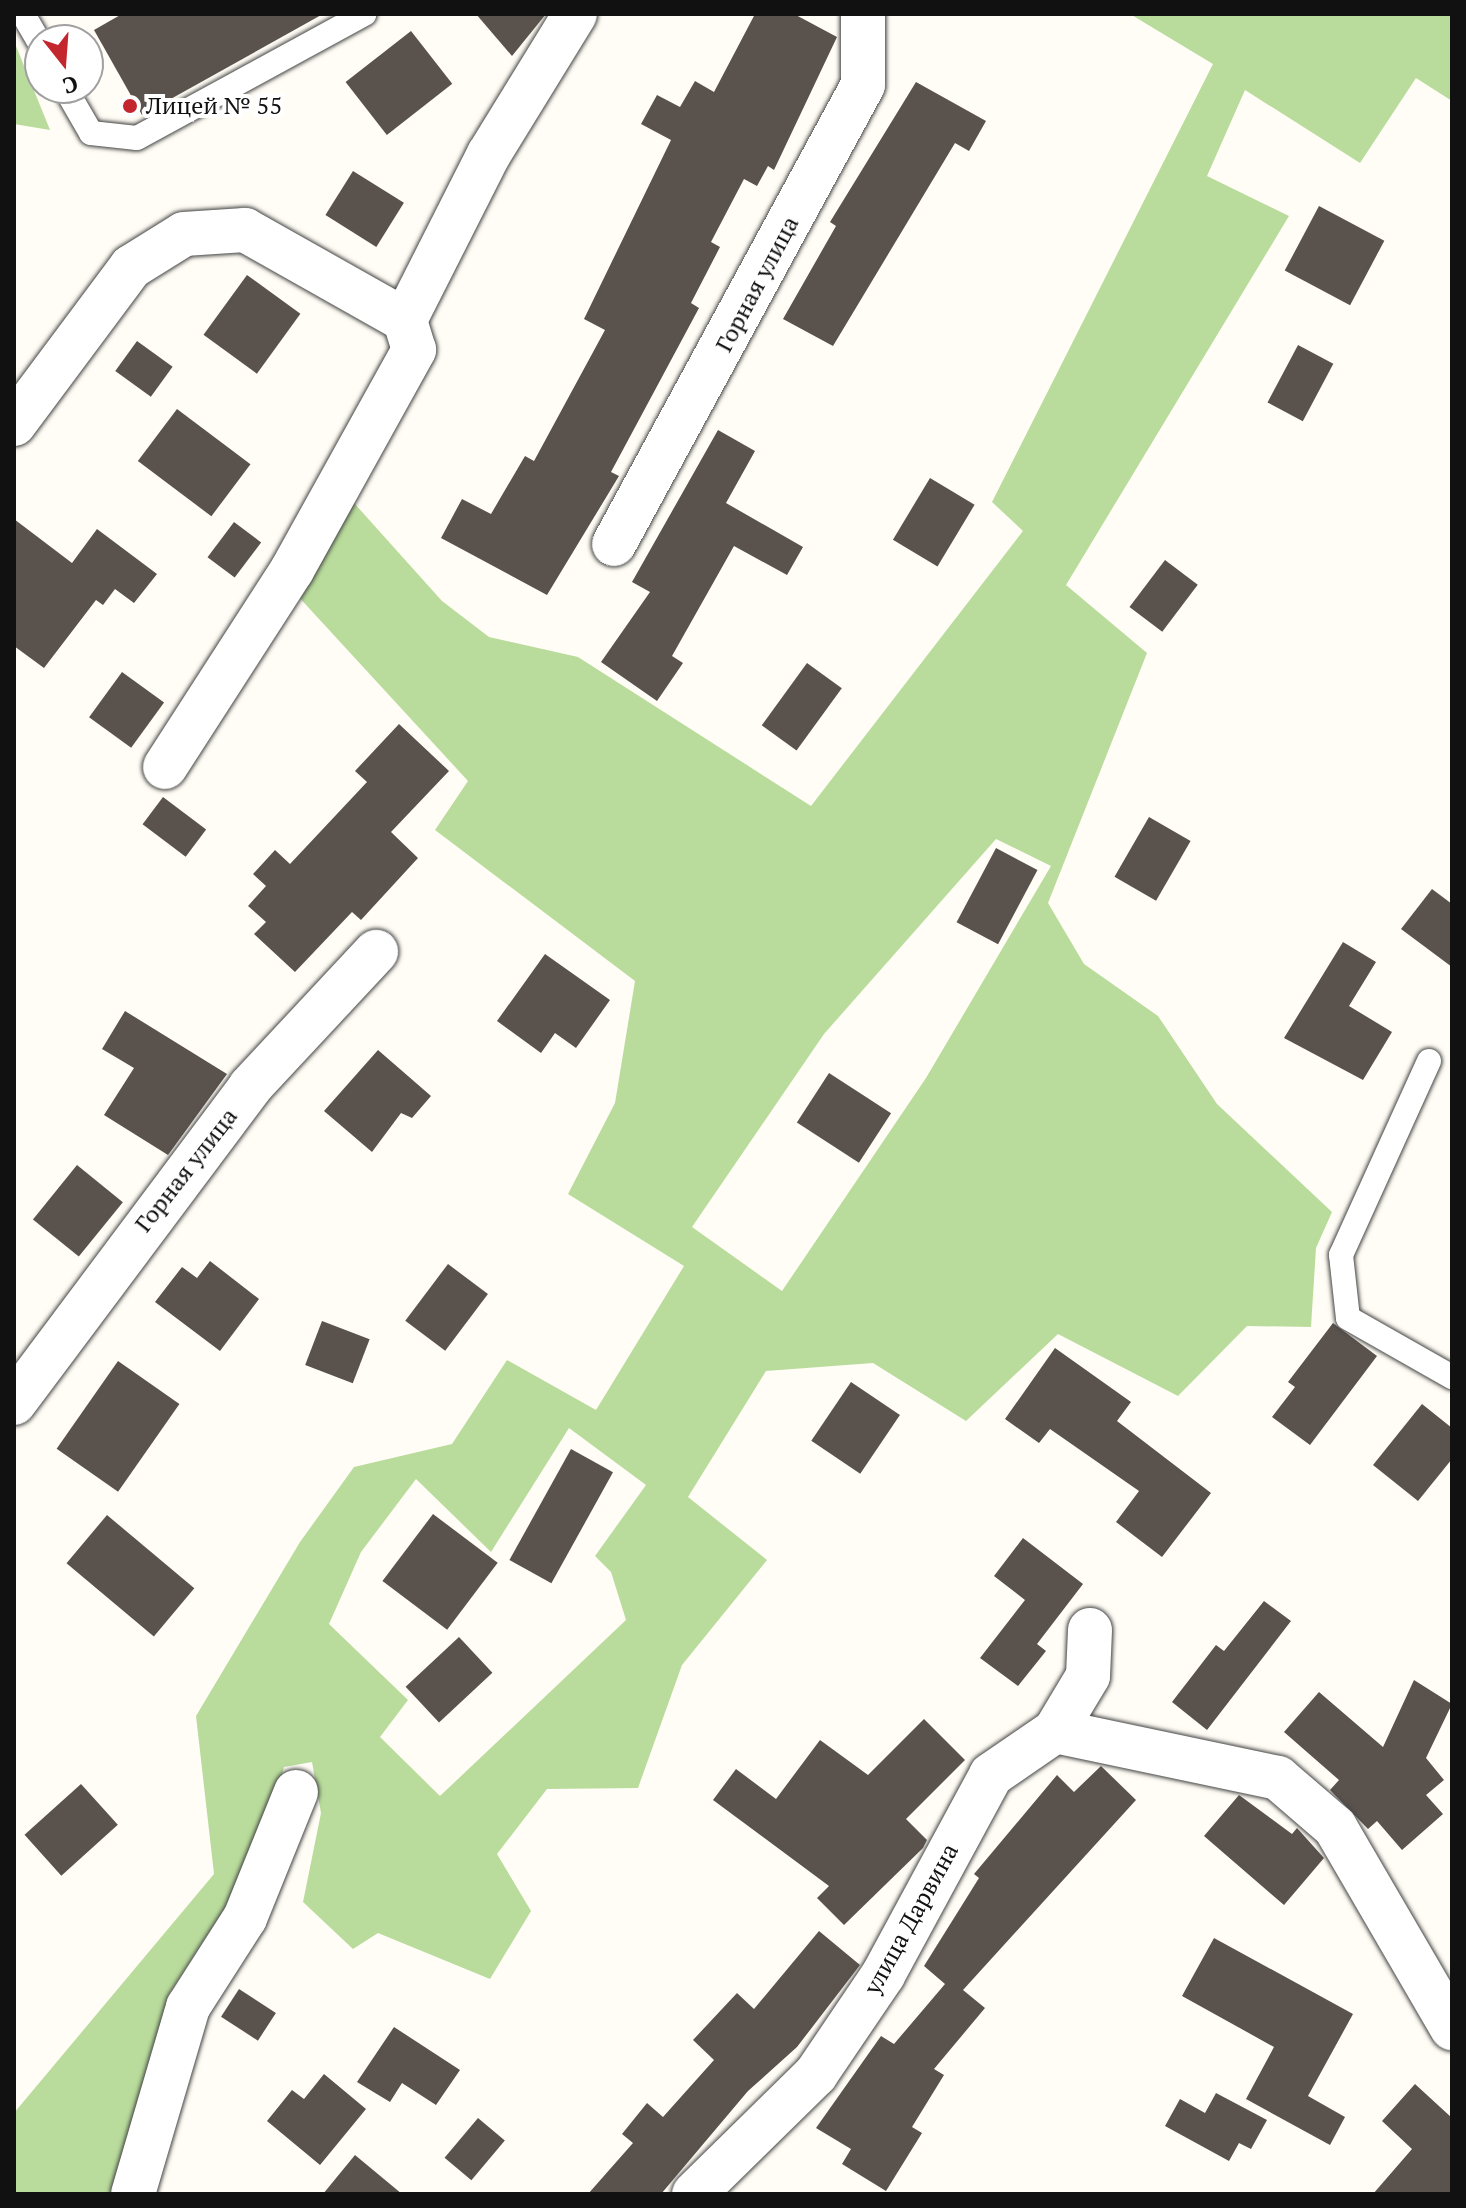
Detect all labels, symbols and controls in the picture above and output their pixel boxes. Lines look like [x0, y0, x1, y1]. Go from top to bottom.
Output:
north arrow [24, 24, 104, 104]
text: С [59, 70, 82, 101]
place label: Лицей № 55 [146, 92, 282, 120]
marker: Лицей № 55 [121, 97, 139, 115]
street label: Горная улица [709, 211, 805, 357]
street label: Горная улица [129, 1102, 243, 1238]
street label: улица Дарвина [858, 1838, 964, 2000]

